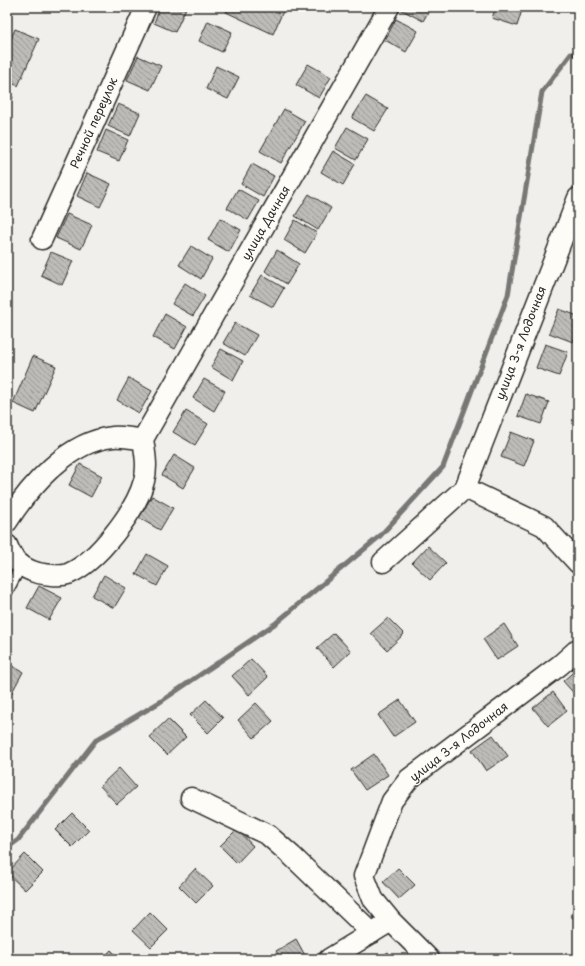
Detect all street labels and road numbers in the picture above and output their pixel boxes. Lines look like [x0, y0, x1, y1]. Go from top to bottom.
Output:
street label: Речной переулок [65, 73, 122, 171]
street label: улица Дачная [236, 182, 294, 263]
street label: улица 3-я Лодочная [490, 283, 550, 402]
street label: улица 3-я Лодочная [405, 697, 511, 785]

